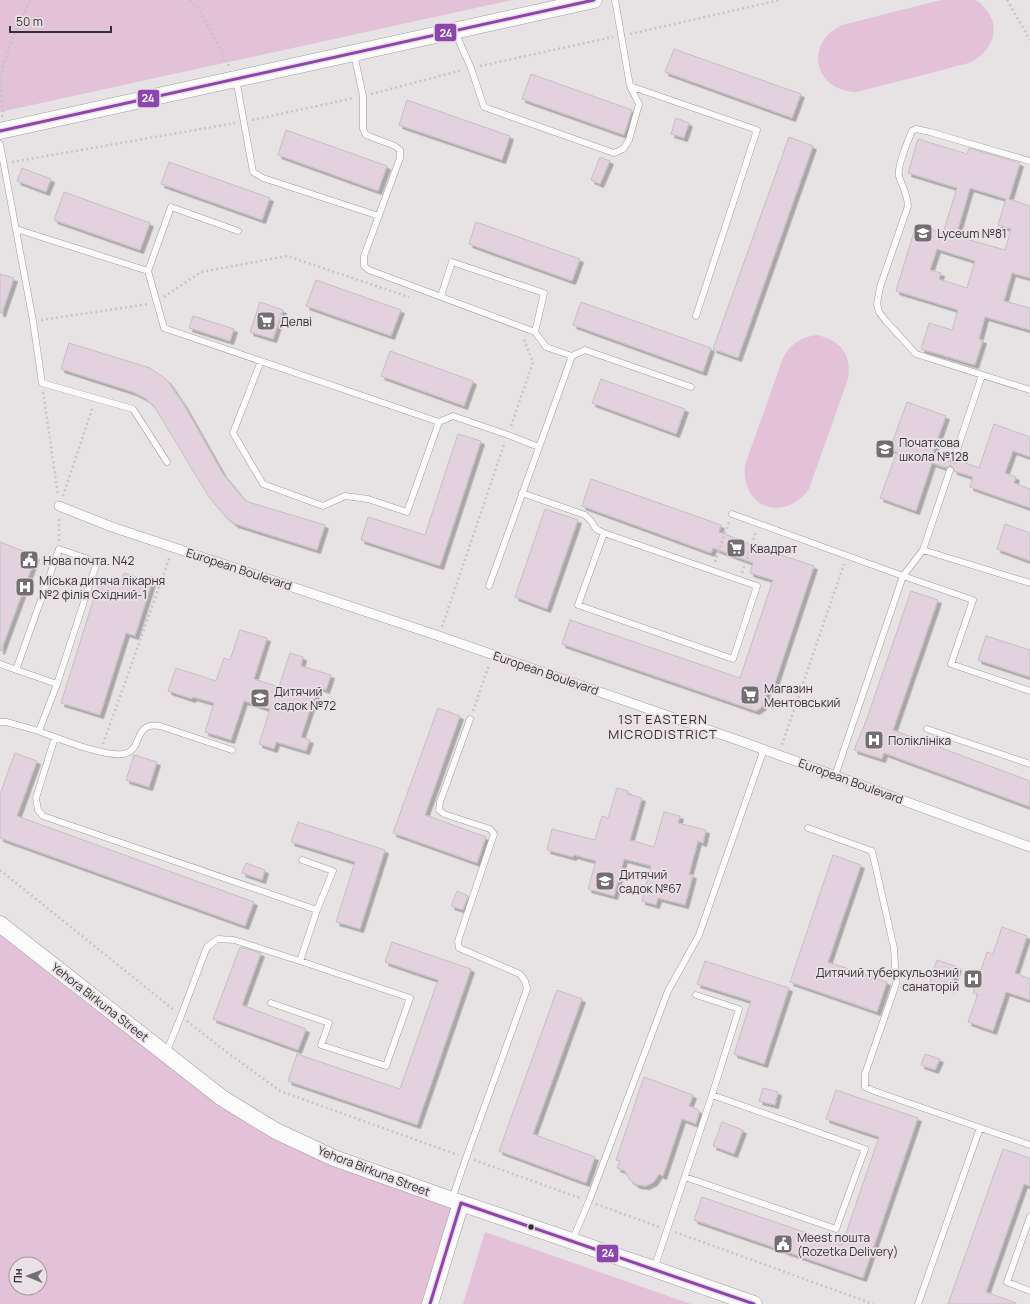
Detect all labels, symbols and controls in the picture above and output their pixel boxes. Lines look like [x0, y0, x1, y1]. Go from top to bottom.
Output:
scale bar [10, 8, 111, 34]
text: 50 m [16, 13, 43, 30]
line badge: 24 [434, 23, 457, 42]
text: 24 [439, 25, 453, 40]
line badge: 24 [137, 89, 160, 108]
text: 24 [141, 90, 155, 105]
school or university icon: Lyceum №81 [912, 222, 934, 244]
place label: Lyceum №81 [937, 225, 1007, 242]
supermarket icon: Делві [255, 310, 277, 332]
place label: Делві [280, 313, 312, 330]
place label: Початкова школа №128 [899, 434, 969, 465]
school or university icon: Початкова школа №128 [874, 438, 896, 460]
supermarket icon: Квадрат [725, 537, 747, 559]
place label: Квадрат [750, 540, 797, 557]
street label: European Boulevard [184, 544, 294, 594]
public building icon: Нова почта. N42 [18, 549, 40, 571]
place label: Нова почта. N42 [43, 552, 134, 569]
place label: Міська дитяча лікарня №2 філія Східний-1 [39, 572, 165, 603]
hospital icon: Міська дитяча лікарня №2 філія Східний-1 [14, 576, 36, 598]
street label: European Boulevard [491, 647, 601, 699]
place label: Магазин Ментовський [764, 680, 840, 711]
place label: Дитячий садок №72 [274, 683, 336, 714]
supermarket icon: Магазин Ментовський [739, 684, 761, 706]
school or university icon: Дитячий садок №72 [249, 687, 271, 709]
district label: 1ST EASTERN MICRODISTRICT [608, 710, 718, 743]
hospital icon: Поліклініка [863, 729, 885, 751]
place label: Поліклініка [888, 732, 951, 749]
street label: European Boulevard [796, 754, 906, 808]
place label: Дитячий садок №67 [619, 866, 682, 897]
school or university icon: Дитячий садок №67 [594, 870, 616, 892]
street label: Yehora Birkuna Street [48, 959, 152, 1045]
place label: Дитячий туберкульозний санаторій [816, 964, 959, 995]
hospital icon: Дитячий туберкульозний санаторій [962, 968, 984, 990]
street label: Yehora Birkuna Street [315, 1142, 433, 1200]
unlabelled marker [526, 1222, 536, 1232]
place label: Meest пошта (Rozetka Delivery) [797, 1229, 898, 1260]
public building icon: Meest пошта (Rozetka Delivery) [772, 1233, 794, 1255]
line badge: 24 [596, 1244, 619, 1263]
text: 24 [601, 1245, 615, 1260]
north arrow [8, 1256, 48, 1296]
text: Пн [10, 1268, 25, 1283]

